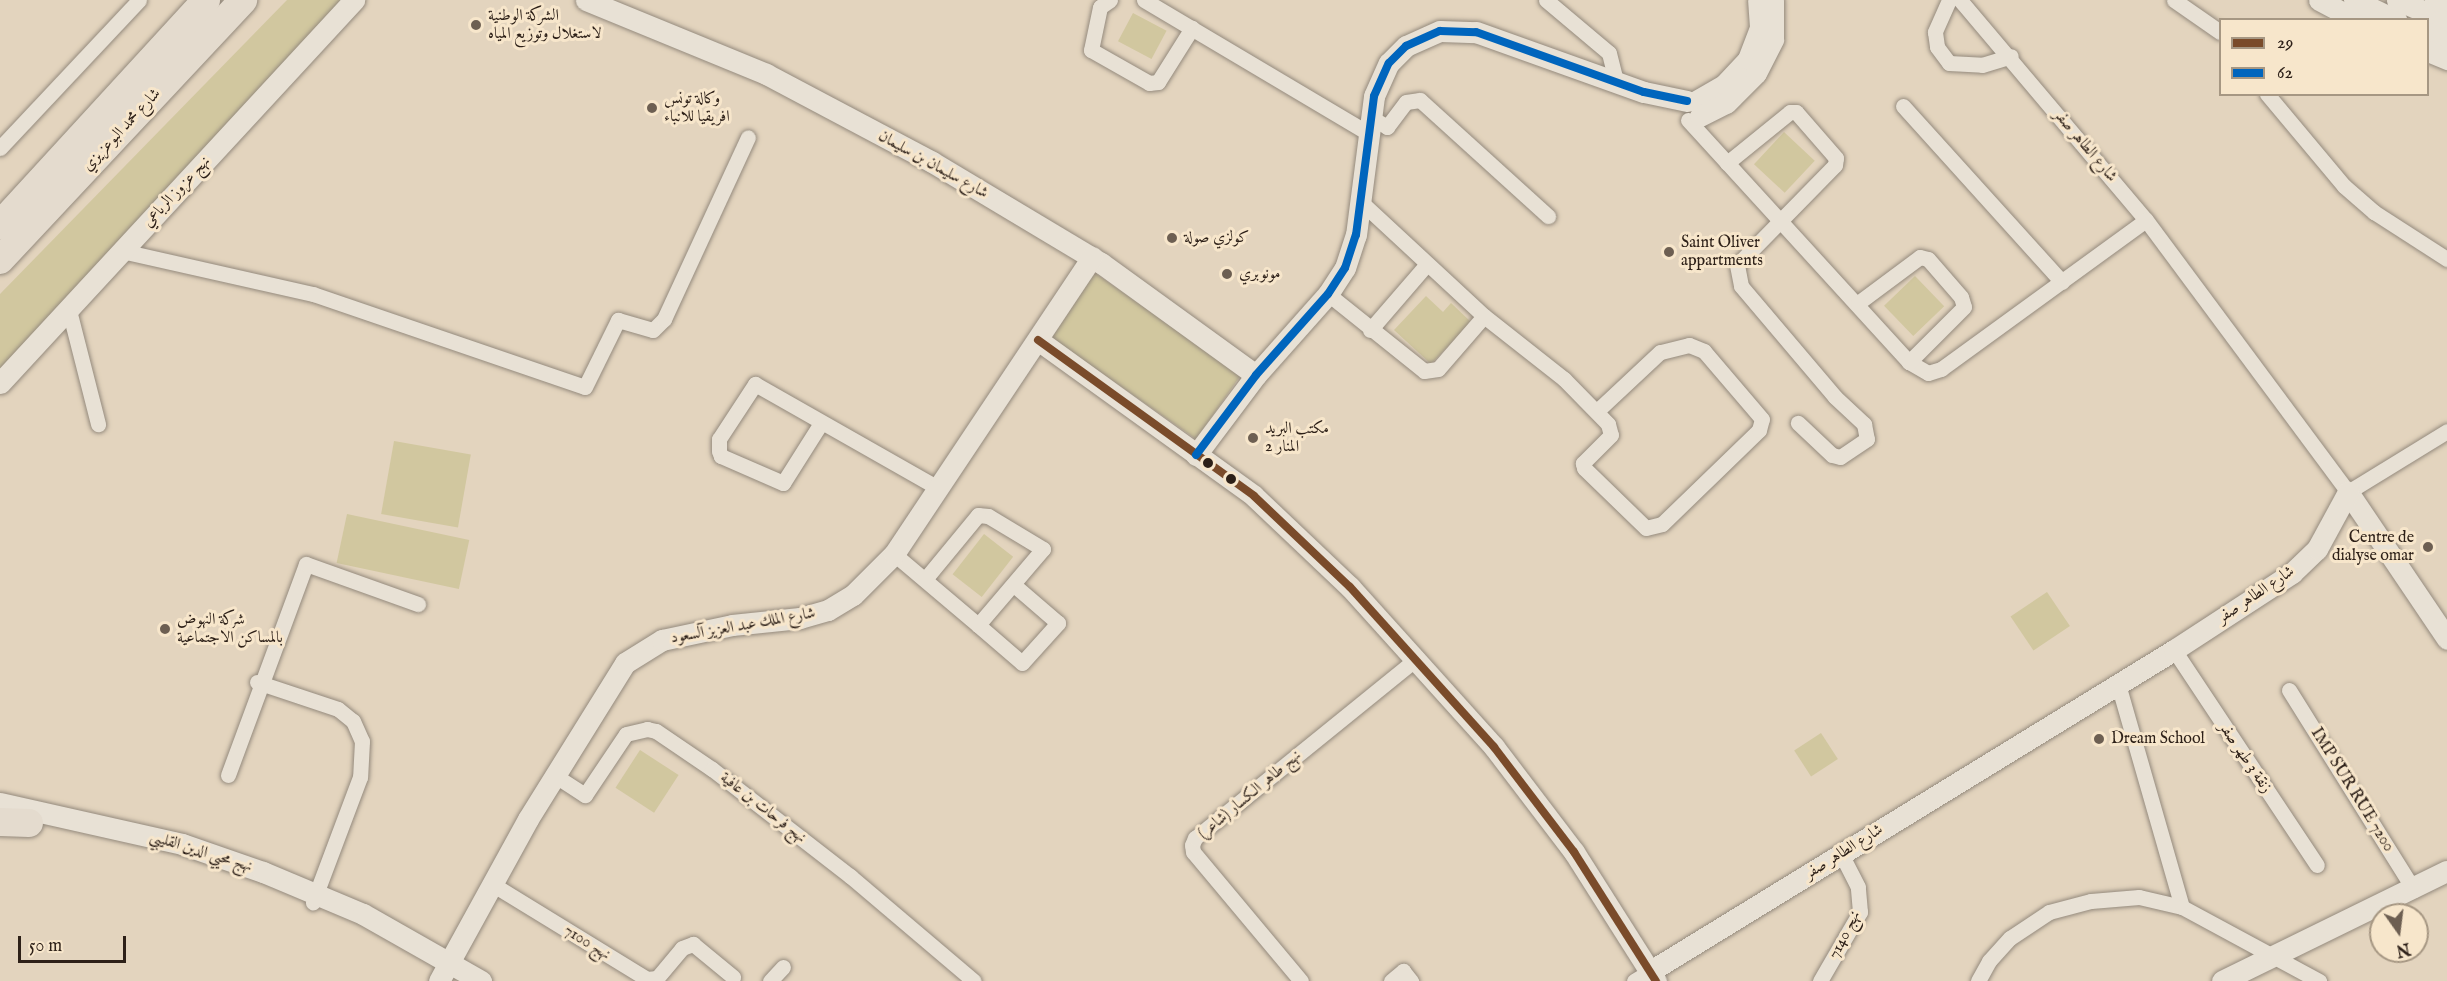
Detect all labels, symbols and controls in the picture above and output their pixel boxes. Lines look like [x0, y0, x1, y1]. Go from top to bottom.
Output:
place label: الشركة الوطنية لاستغلال وتوزيع المياه [488, 6, 602, 44]
marker: الشركة الوطنية لاستغلال وتوزيع المياه [469, 18, 483, 32]
legend [2219, 18, 2429, 96]
text: 29 [2277, 32, 2293, 55]
text: 62 [2277, 62, 2293, 85]
street label: شارع محمد البوعزيزي [79, 85, 165, 175]
place label: وكالة تونس افريقيا للانباء [664, 89, 730, 127]
marker: وكالة تونس افريقيا للانباء [645, 101, 659, 115]
street label: شارع الطاهر صفر [2049, 106, 2121, 186]
street label: شارع سليمان بن سليمان [875, 127, 991, 203]
street label: نهج عزوز الرباعي [139, 152, 215, 232]
place label: كولزي صولة [1184, 228, 1249, 248]
marker: كولزي صولة [1165, 231, 1179, 245]
place label: Saint Oliver appartments [1681, 233, 1763, 271]
marker: Saint Oliver appartments [1662, 245, 1676, 259]
place label: مونوبري [1239, 264, 1280, 284]
marker: مونوبري [1220, 267, 1234, 281]
place label: مكتب البريد المنار 2 [1265, 419, 1329, 457]
marker: مكتب البريد المنار 2 [1246, 431, 1260, 445]
unlabelled marker [1202, 457, 1214, 469]
unlabelled marker [1225, 473, 1237, 485]
place label: Centre de dialyse omar [2332, 528, 2414, 566]
marker: Centre de dialyse omar [2419, 538, 2437, 556]
street label: شارع الطاهر صفر [2214, 562, 2298, 628]
street label: شارع الملك عبد العزيز آلسعود [669, 604, 817, 648]
place label: شركة النهوض بالمساكن الاجتماعية [177, 610, 283, 648]
marker: شركة النهوض بالمساكن الاجتماعية [158, 622, 172, 636]
street label: زنقة 3 طهر صفر [2214, 719, 2276, 797]
street label: IMP SUR RUE 7200 [2306, 725, 2398, 855]
place label: Dream School [2111, 729, 2205, 749]
marker: Dream School [2092, 732, 2106, 746]
street label: نهج طاهر الكسار (شاعر) [1195, 746, 1305, 844]
street label: نهج فرحات بن عافية [716, 768, 810, 848]
street label: شارع الطاهر صفر [1801, 820, 1887, 884]
street label: نهج محيي الدين القليبي [147, 827, 255, 877]
north arrow [2369, 903, 2429, 963]
street label: نهج 7140 [1825, 908, 1865, 962]
street label: نهج 7100 [560, 921, 614, 965]
scale bar [21, 924, 129, 962]
text: 50 m [29, 935, 62, 958]
text: N [2394, 937, 2412, 960]

